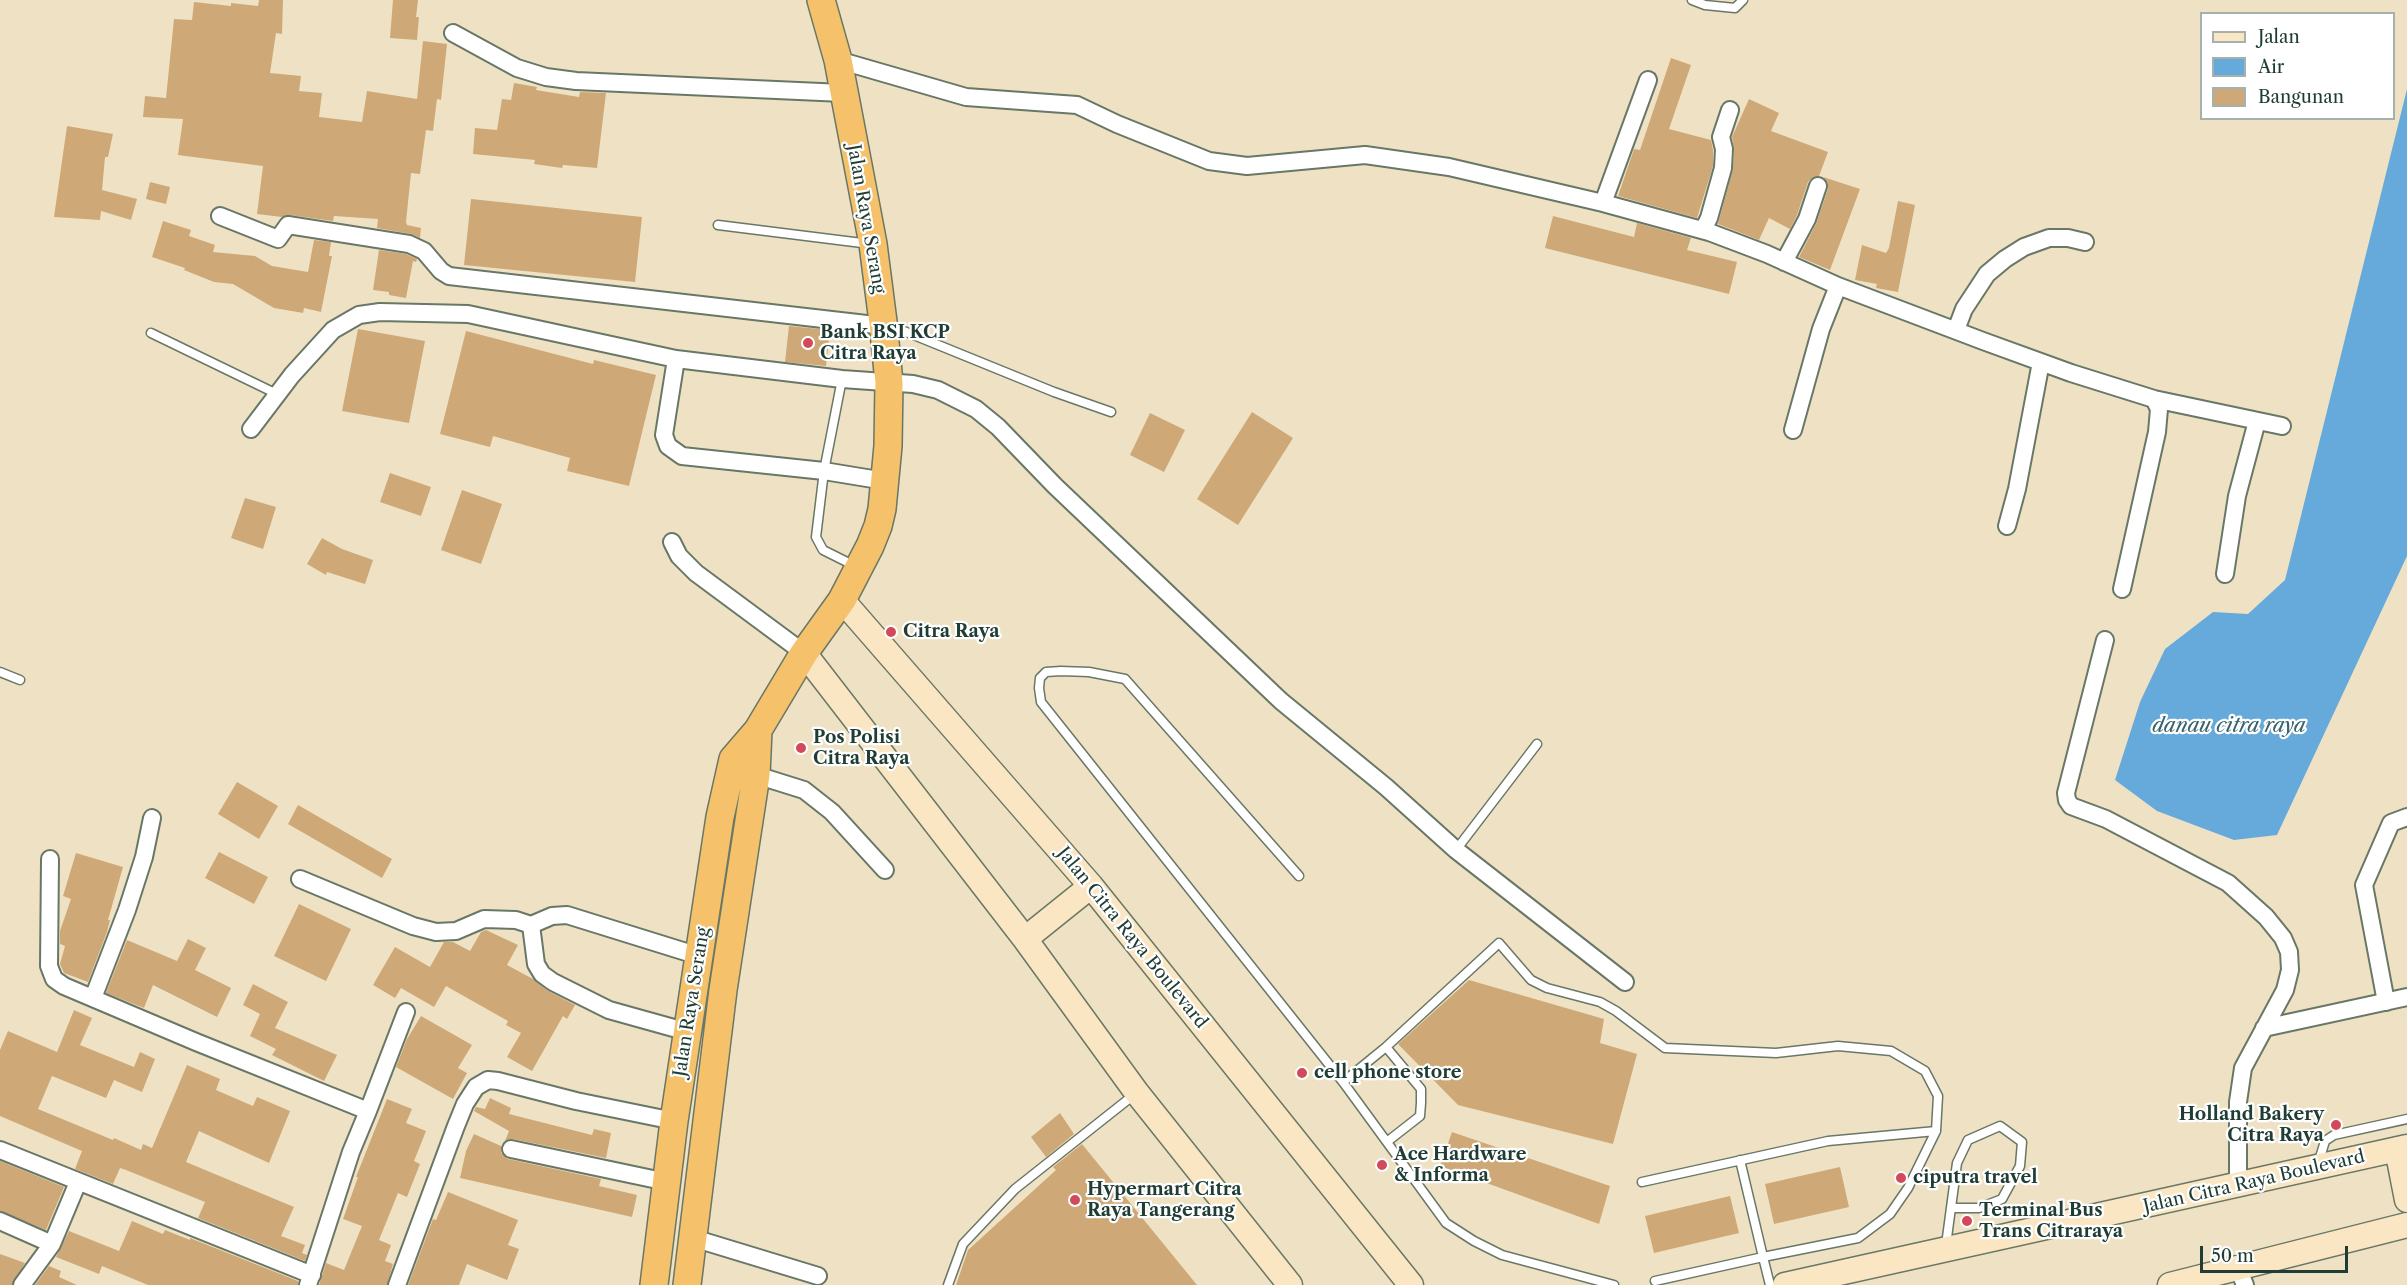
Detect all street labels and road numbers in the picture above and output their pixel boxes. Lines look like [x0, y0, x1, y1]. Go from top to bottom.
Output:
street label: Jalan Raya Serang [842, 143, 890, 295]
street label: Jalan Citra Raya Boulevard [1052, 843, 1212, 1033]
street label: Jalan Raya Serang [670, 926, 714, 1078]
street label: Jalan Citra Raya Boulevard [2141, 1146, 2367, 1218]

